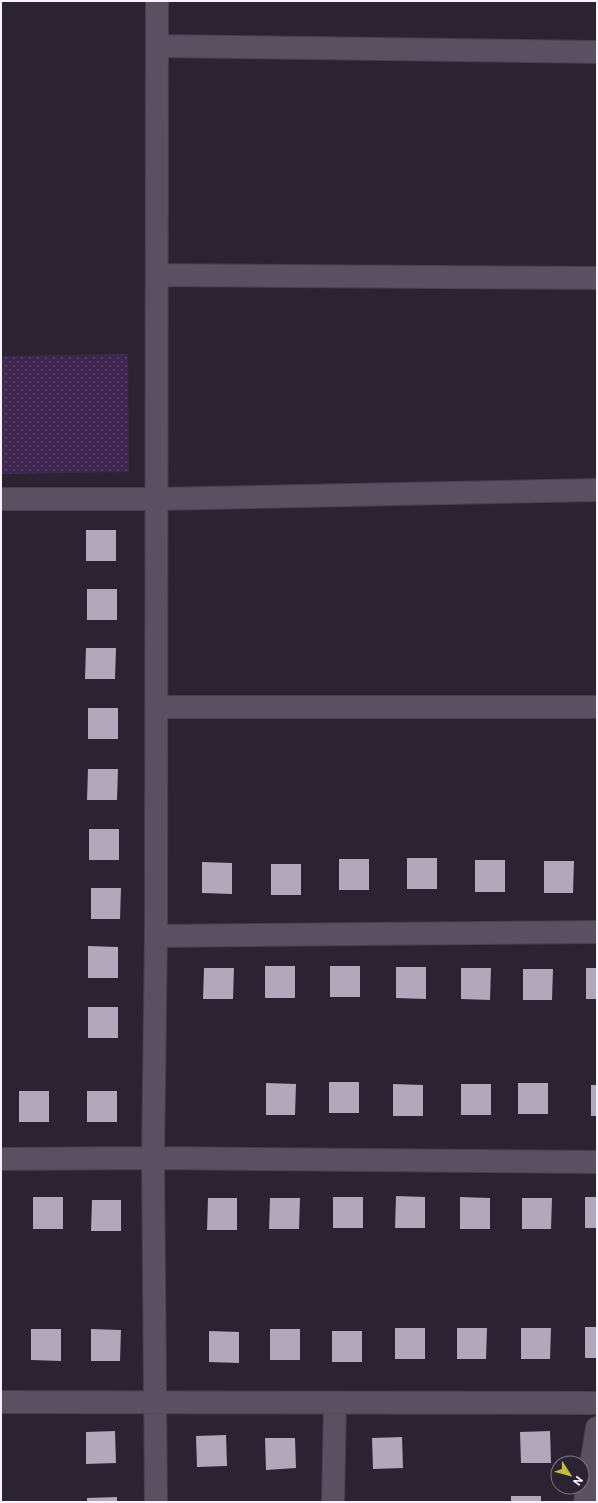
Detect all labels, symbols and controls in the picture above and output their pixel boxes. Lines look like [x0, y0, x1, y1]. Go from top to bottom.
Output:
north arrow [550, 1455, 590, 1495]
text: N [571, 1474, 586, 1488]

